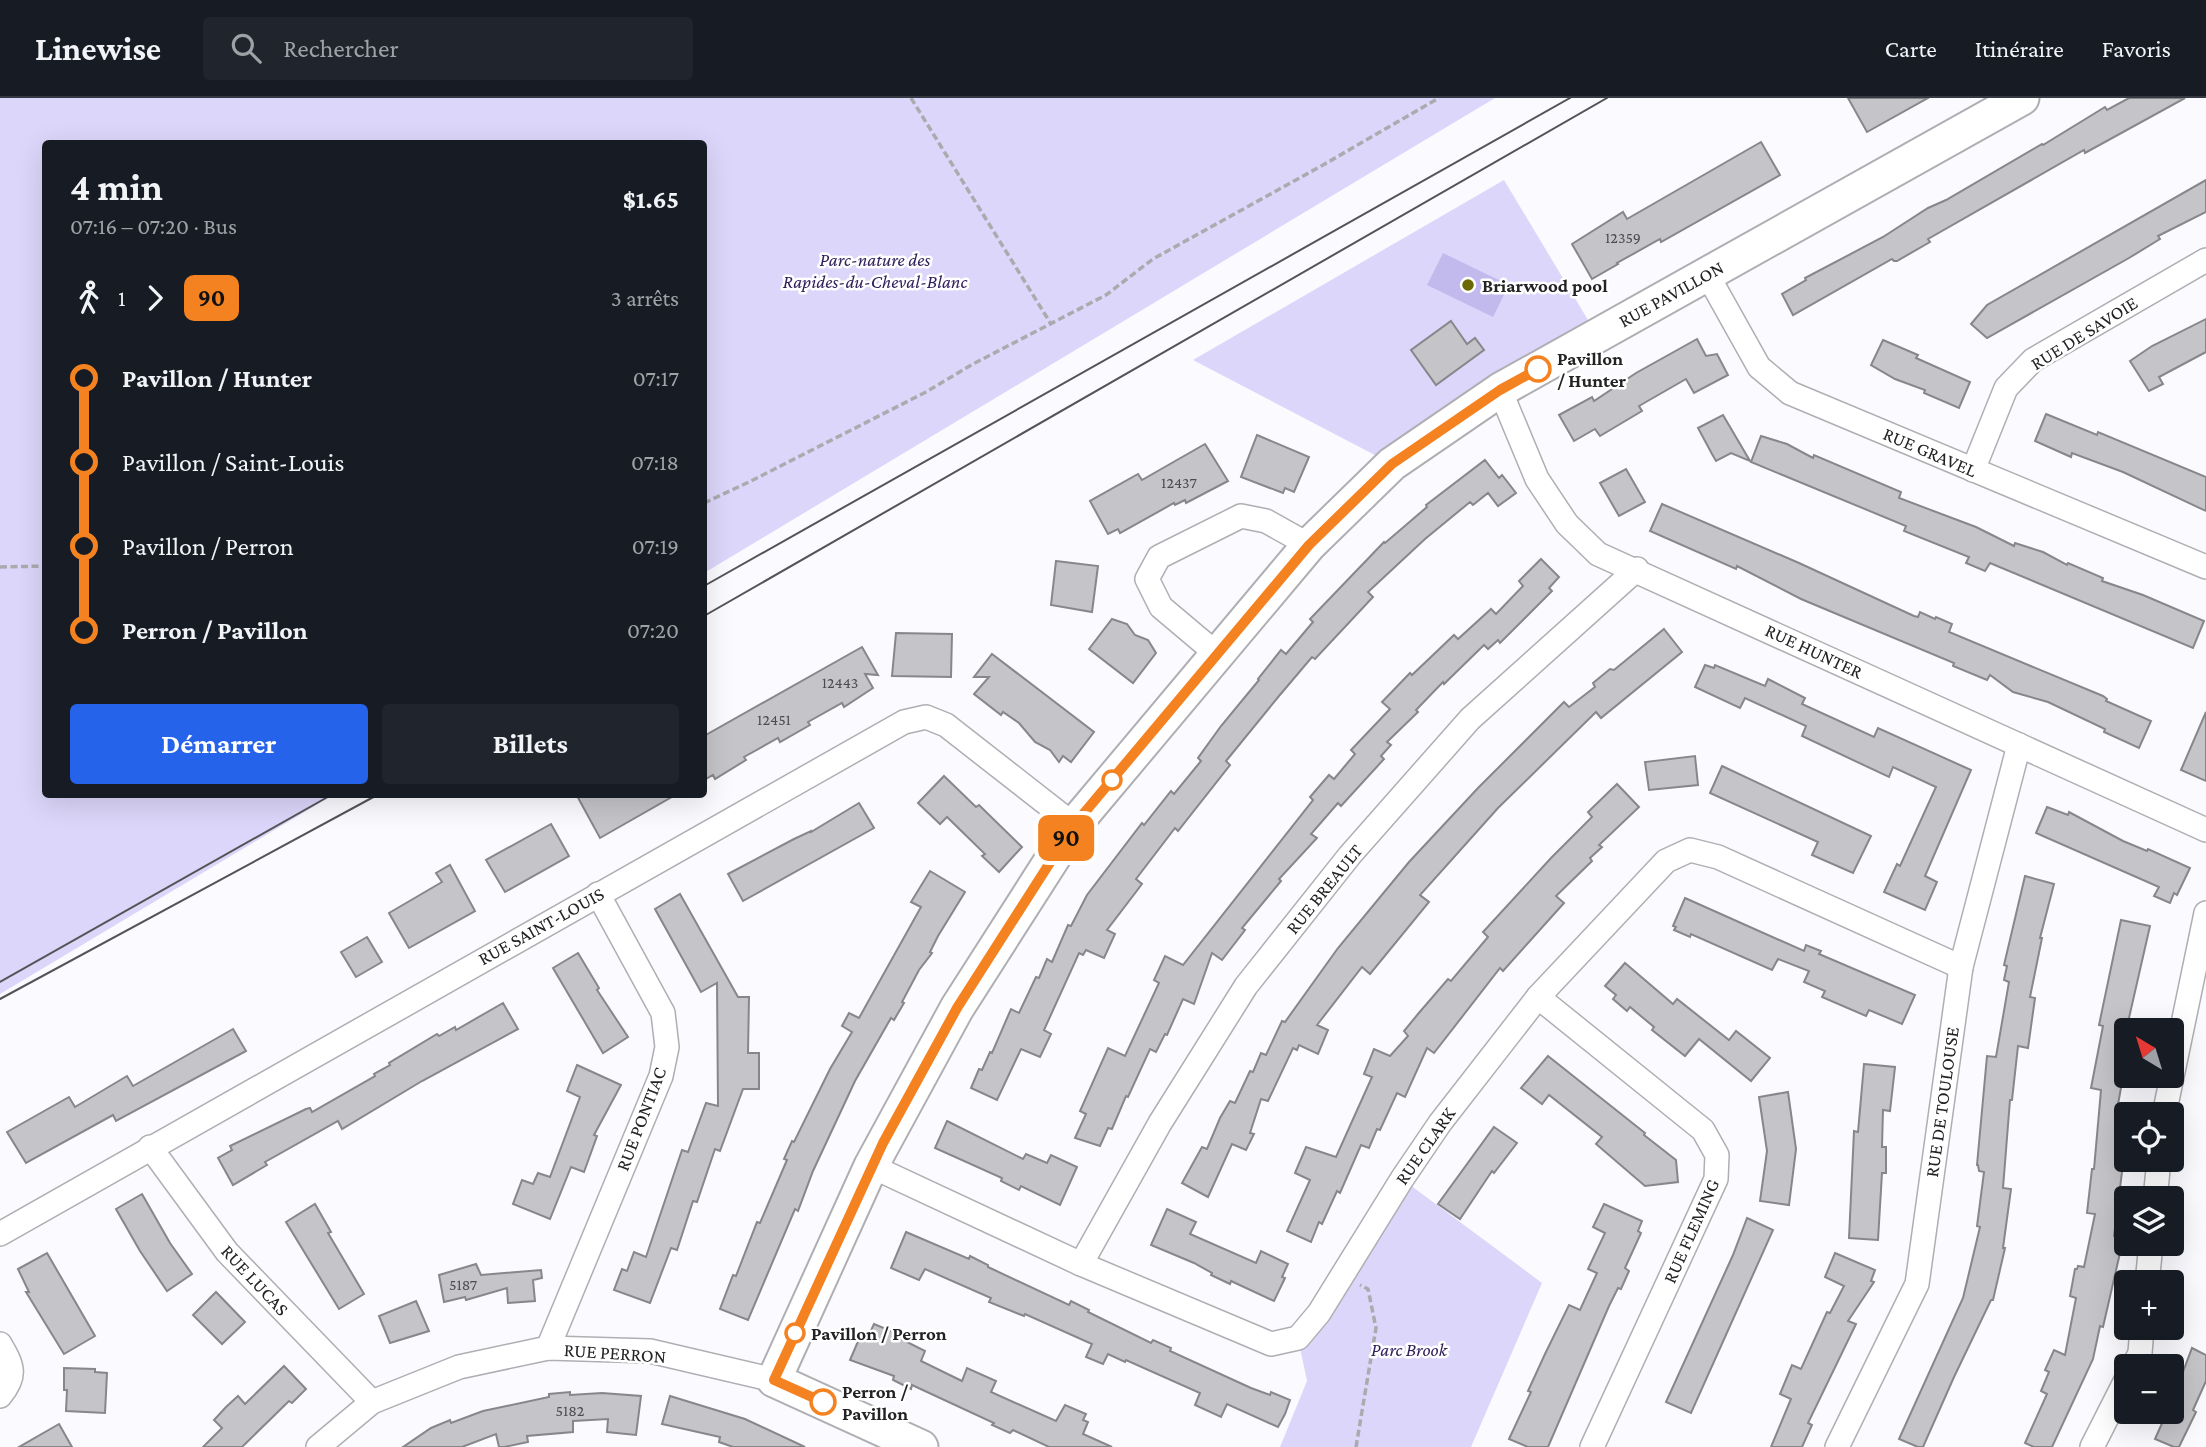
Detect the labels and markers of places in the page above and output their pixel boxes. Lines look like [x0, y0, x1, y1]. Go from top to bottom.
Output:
place label: Briarwood pool [1482, 275, 1608, 296]
marker: Briarwood pool [1460, 277, 1476, 293]
place label: Pavillon / Hunter [1557, 348, 1627, 391]
marker: Pavillon / Hunter [1525, 356, 1551, 382]
unlabelled marker [1102, 770, 1122, 790]
marker: Pavillon / Perron [785, 1323, 805, 1343]
place label: Pavillon / Perron [811, 1323, 947, 1344]
place label: Perron / Pavillon [842, 1381, 908, 1424]
marker: Perron / Pavillon [810, 1389, 836, 1415]

